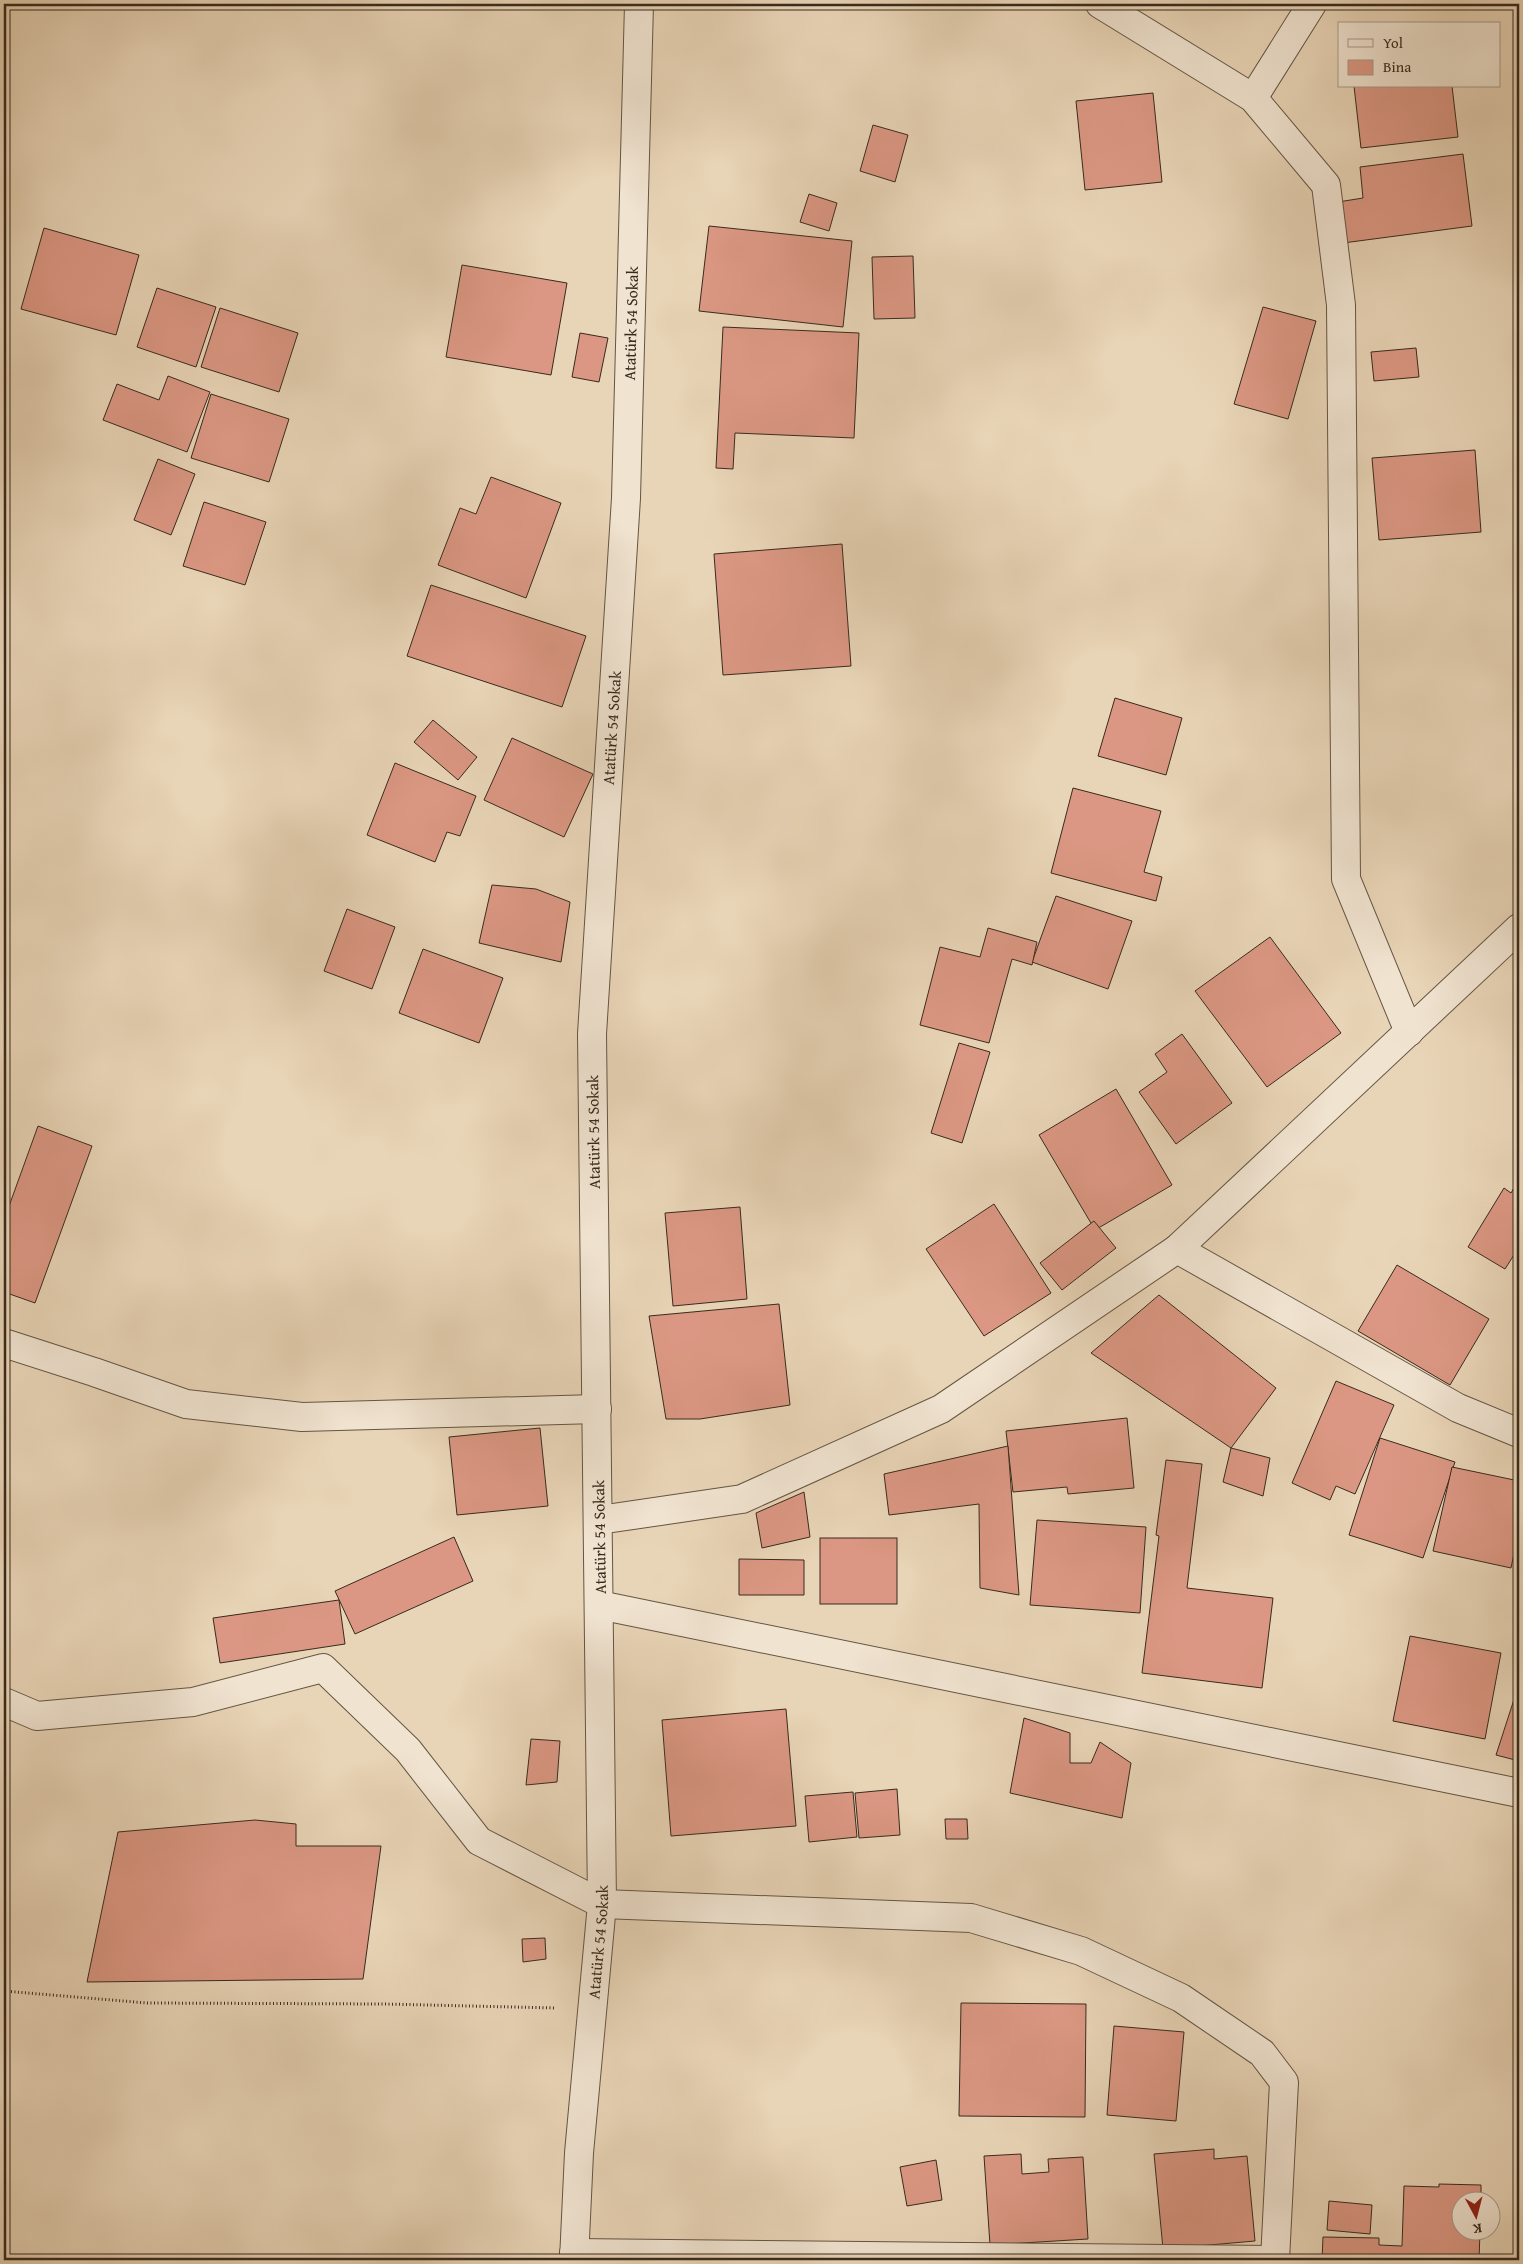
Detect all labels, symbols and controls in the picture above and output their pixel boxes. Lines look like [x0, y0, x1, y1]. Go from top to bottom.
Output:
legend [1338, 22, 1500, 88]
text: Yol [1383, 32, 1403, 53]
text: Bina [1383, 56, 1411, 77]
street label: Atatürk 54 Sokak [617, 265, 644, 381]
street label: Atatürk 54 Sokak [596, 669, 627, 786]
street label: Atatürk 54 Sokak [580, 1074, 606, 1189]
street label: Atatürk 54 Sokak [586, 1479, 612, 1594]
street label: Atatürk 54 Sokak [581, 1884, 614, 2000]
north arrow [1450, 2192, 1500, 2242]
text: K [1472, 2218, 1483, 2239]

